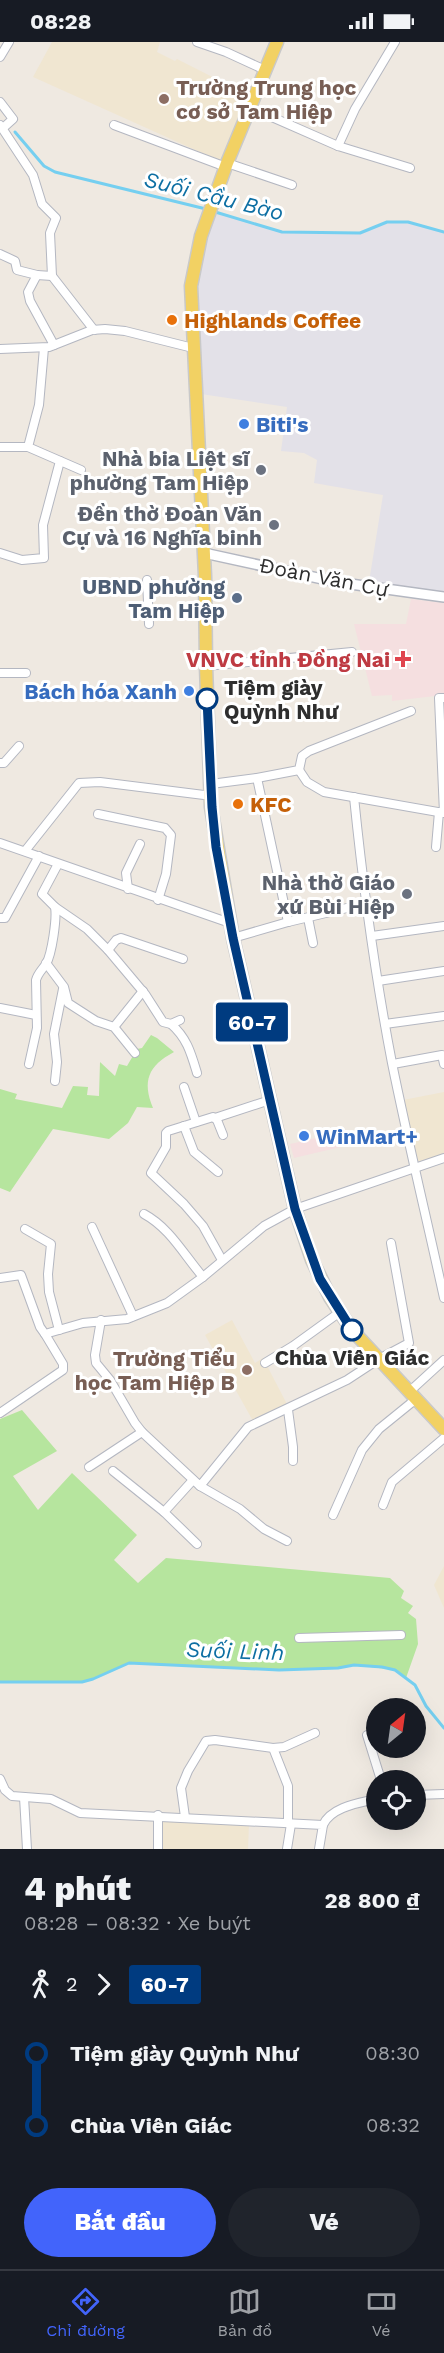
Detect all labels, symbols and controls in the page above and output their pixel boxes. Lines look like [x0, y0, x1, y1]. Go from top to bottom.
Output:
text: 08:28 [30, 9, 92, 34]
place label: Trường Trung học cơ sở Tam Hiệp [176, 75, 356, 124]
marker: Trường Trung học cơ sở Tam Hiệp [157, 92, 171, 106]
water label: Suối Cầu Bào [142, 167, 286, 225]
place label: Highlands Coffee [184, 308, 361, 333]
marker: Highlands Coffee [165, 313, 179, 327]
place label: Biti's [256, 412, 308, 437]
marker: Biti's [237, 417, 251, 431]
place label: Nhà bia Liệt sĩ phường Tam Hiệp [70, 446, 251, 495]
marker: Nhà bia Liệt sĩ phường Tam Hiệp [254, 463, 268, 477]
place label: Đền thờ Đoàn Văn Cự và 16 Nghĩa binh [62, 501, 262, 550]
marker: Đền thờ Đoàn Văn Cự và 16 Nghĩa binh [267, 518, 281, 532]
street label: Đoàn Văn Cự [257, 552, 392, 602]
place label: UBND phường Tam Hiệp [82, 574, 225, 623]
marker: UBND phường Tam Hiệp [230, 591, 244, 605]
place label: VNVC tỉnh Đồng Nai [186, 647, 390, 672]
marker: VNVC tỉnh Đồng Nai [394, 650, 412, 668]
place label: Tiệm giày Quỳnh Như [224, 675, 339, 724]
place label: Bách hóa Xanh [24, 679, 177, 704]
marker: Bách hóa Xanh [182, 684, 196, 698]
marker: Tiệm giày Quỳnh Như [196, 688, 218, 710]
place label: KFC [250, 792, 292, 817]
marker: KFC [231, 797, 245, 811]
place label: Nhà thờ Giáo xứ Bùi Hiệp [262, 870, 395, 919]
marker: Nhà thờ Giáo xứ Bùi Hiệp [400, 887, 414, 901]
line badge: 60-7 [210, 1002, 294, 1042]
text: 60-7 [228, 1010, 276, 1035]
place label: WinMart+ [316, 1124, 418, 1149]
marker: WinMart+ [297, 1129, 311, 1143]
marker: Chùa Viên Giác [341, 1319, 363, 1341]
place label: Chùa Viên Giác [275, 1345, 429, 1370]
place label: Trường Tiểu học Tam Hiệp B [75, 1346, 235, 1395]
marker: Trường Tiểu học Tam Hiệp B [240, 1363, 254, 1377]
water label: Suối Linh [185, 1637, 285, 1665]
north arrow [366, 1698, 426, 1758]
map controls [366, 1698, 426, 1830]
button: locate [366, 1770, 426, 1830]
text: 4 phút [24, 1869, 131, 1908]
text: 28 800 ₫ [324, 1888, 420, 1913]
text: 08:28 – 08:32 · Xe buýt [24, 1911, 251, 1935]
icon: walk [24, 1968, 57, 2001]
icon: forward [87, 1968, 120, 2001]
text: 2 [66, 1972, 78, 1996]
text: 60-7 [141, 1972, 189, 1997]
text: Tiệm giày Quỳnh Như [70, 2041, 299, 2066]
text: 08:30 [365, 2041, 420, 2065]
text: Chùa Viên Giác [70, 2113, 232, 2138]
text: 08:32 [366, 2113, 420, 2137]
button: Bắt đầu [24, 2188, 216, 2257]
button: Vé [228, 2188, 420, 2257]
tab: Chỉ đường [46, 2285, 125, 2340]
tab: Bản đồ [218, 2285, 272, 2340]
tab: Vé [365, 2285, 398, 2340]

